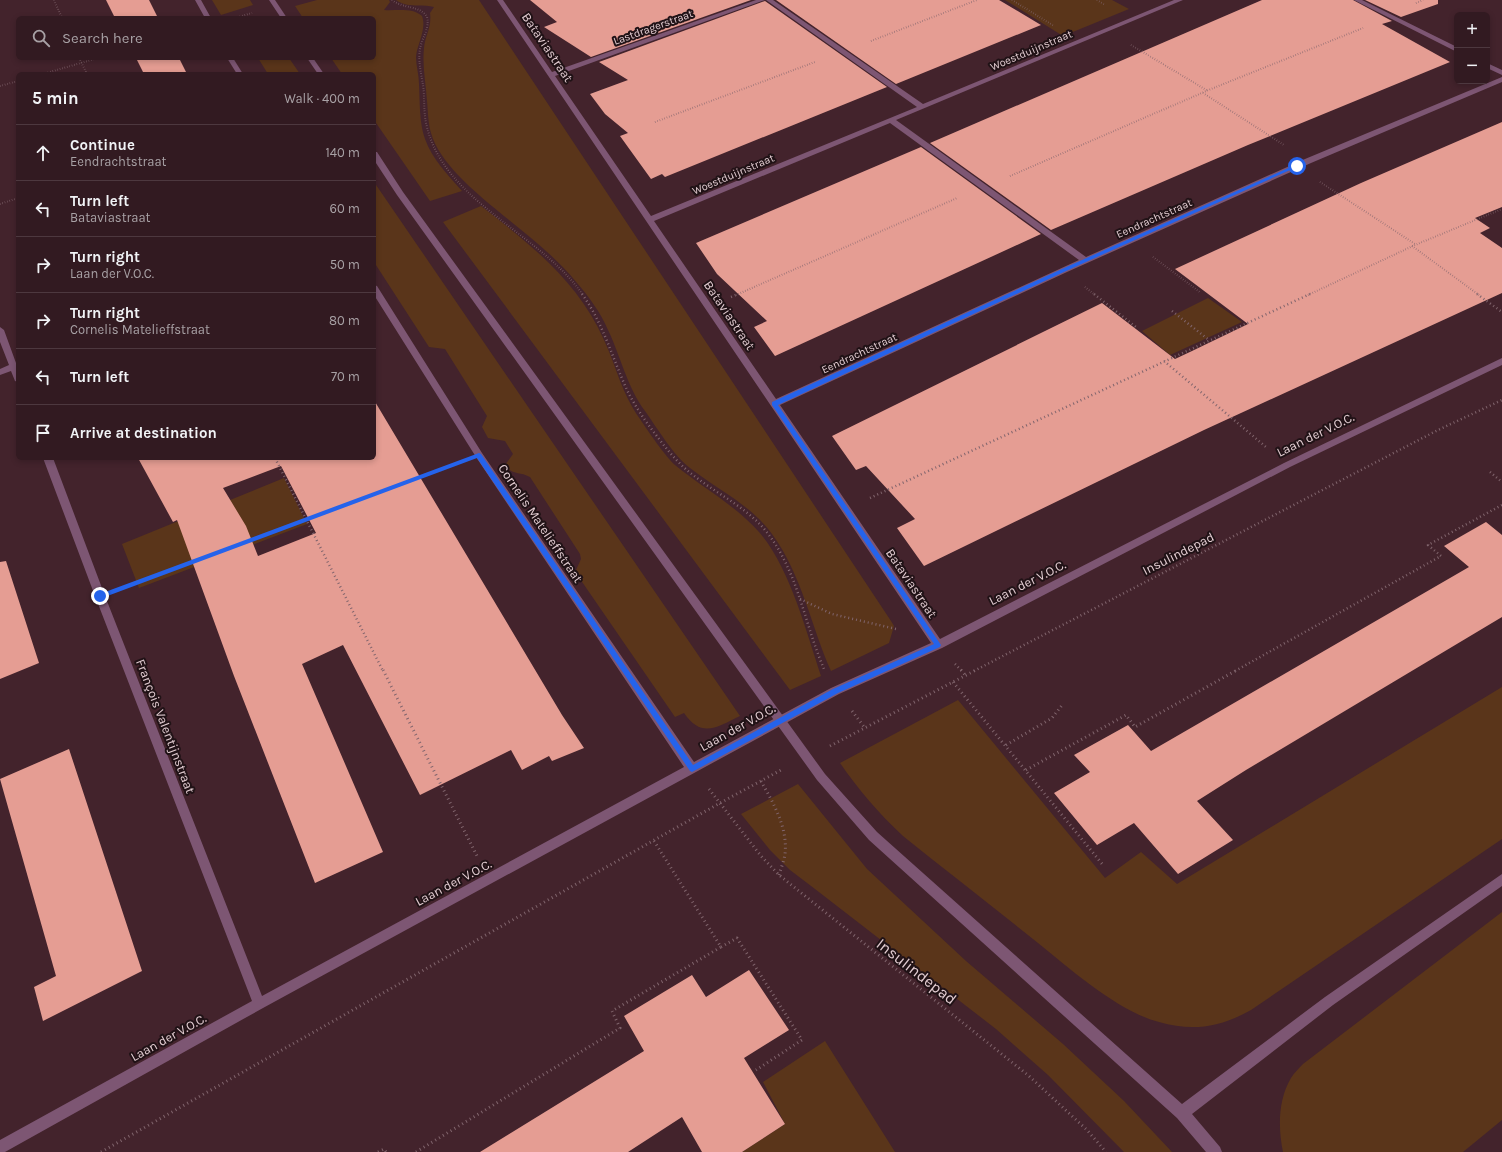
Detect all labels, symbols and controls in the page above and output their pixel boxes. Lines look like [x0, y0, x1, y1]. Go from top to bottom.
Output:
street label: Lastdragerstraat [612, 7, 695, 48]
street label: Bataviastraat [519, 10, 576, 85]
map controls [1454, 12, 1490, 84]
button: + [1454, 12, 1490, 48]
search box [16, 16, 376, 60]
icon: search [30, 27, 52, 49]
street label: Woestduijnstraat [988, 27, 1074, 74]
text: Search here [62, 29, 143, 47]
button: − [1454, 48, 1490, 84]
text: 5 min [32, 88, 79, 108]
text: Walk · 400 m [284, 91, 360, 106]
text: Continue [70, 136, 135, 154]
icon: ahead [32, 142, 54, 164]
text: 140 m [325, 145, 360, 160]
street label: Woestduijnstraat [690, 151, 776, 198]
text: Eendrachtstraat [70, 154, 166, 169]
route start [1288, 157, 1306, 175]
text: Turn left [70, 192, 129, 210]
street label: Eendrachtstraat [1114, 196, 1194, 241]
icon: left [32, 198, 54, 220]
text: 60 m [330, 201, 360, 216]
text: Bataviastraat [70, 210, 150, 225]
text: Turn right [70, 248, 140, 266]
icon: right [32, 254, 54, 276]
text: 50 m [330, 257, 360, 272]
text: Laan der V.O.C. [70, 266, 154, 281]
street label: Bataviastraat [701, 278, 758, 353]
text: Turn right [70, 304, 140, 322]
icon: right [32, 310, 54, 332]
text: 80 m [329, 313, 360, 328]
text: Cornelis Matelieffstraat [70, 322, 210, 337]
street label: Eendrachtstraat [819, 330, 899, 377]
icon: left [32, 366, 54, 388]
text: Turn left [70, 368, 129, 386]
text: 70 m [331, 369, 360, 384]
street label: Laan der V.O.C. [1274, 409, 1356, 460]
icon: arrive [32, 422, 54, 444]
text: Arrive at destination [70, 424, 217, 442]
street label: Cornelis Matelieffstraat [495, 461, 586, 586]
street label: Insulindepad [1140, 529, 1217, 578]
street label: Bataviastraat [883, 546, 940, 621]
street label: Laan der V.O.C. [986, 557, 1068, 608]
route end [91, 587, 109, 605]
street label: François Valentijnstraat [133, 657, 198, 796]
street label: Laan der V.O.C. [697, 700, 778, 754]
street label: Laan der V.O.C. [413, 856, 494, 909]
street label: Insulindepad [873, 934, 961, 1009]
street label: Laan der V.O.C. [128, 1010, 209, 1064]

